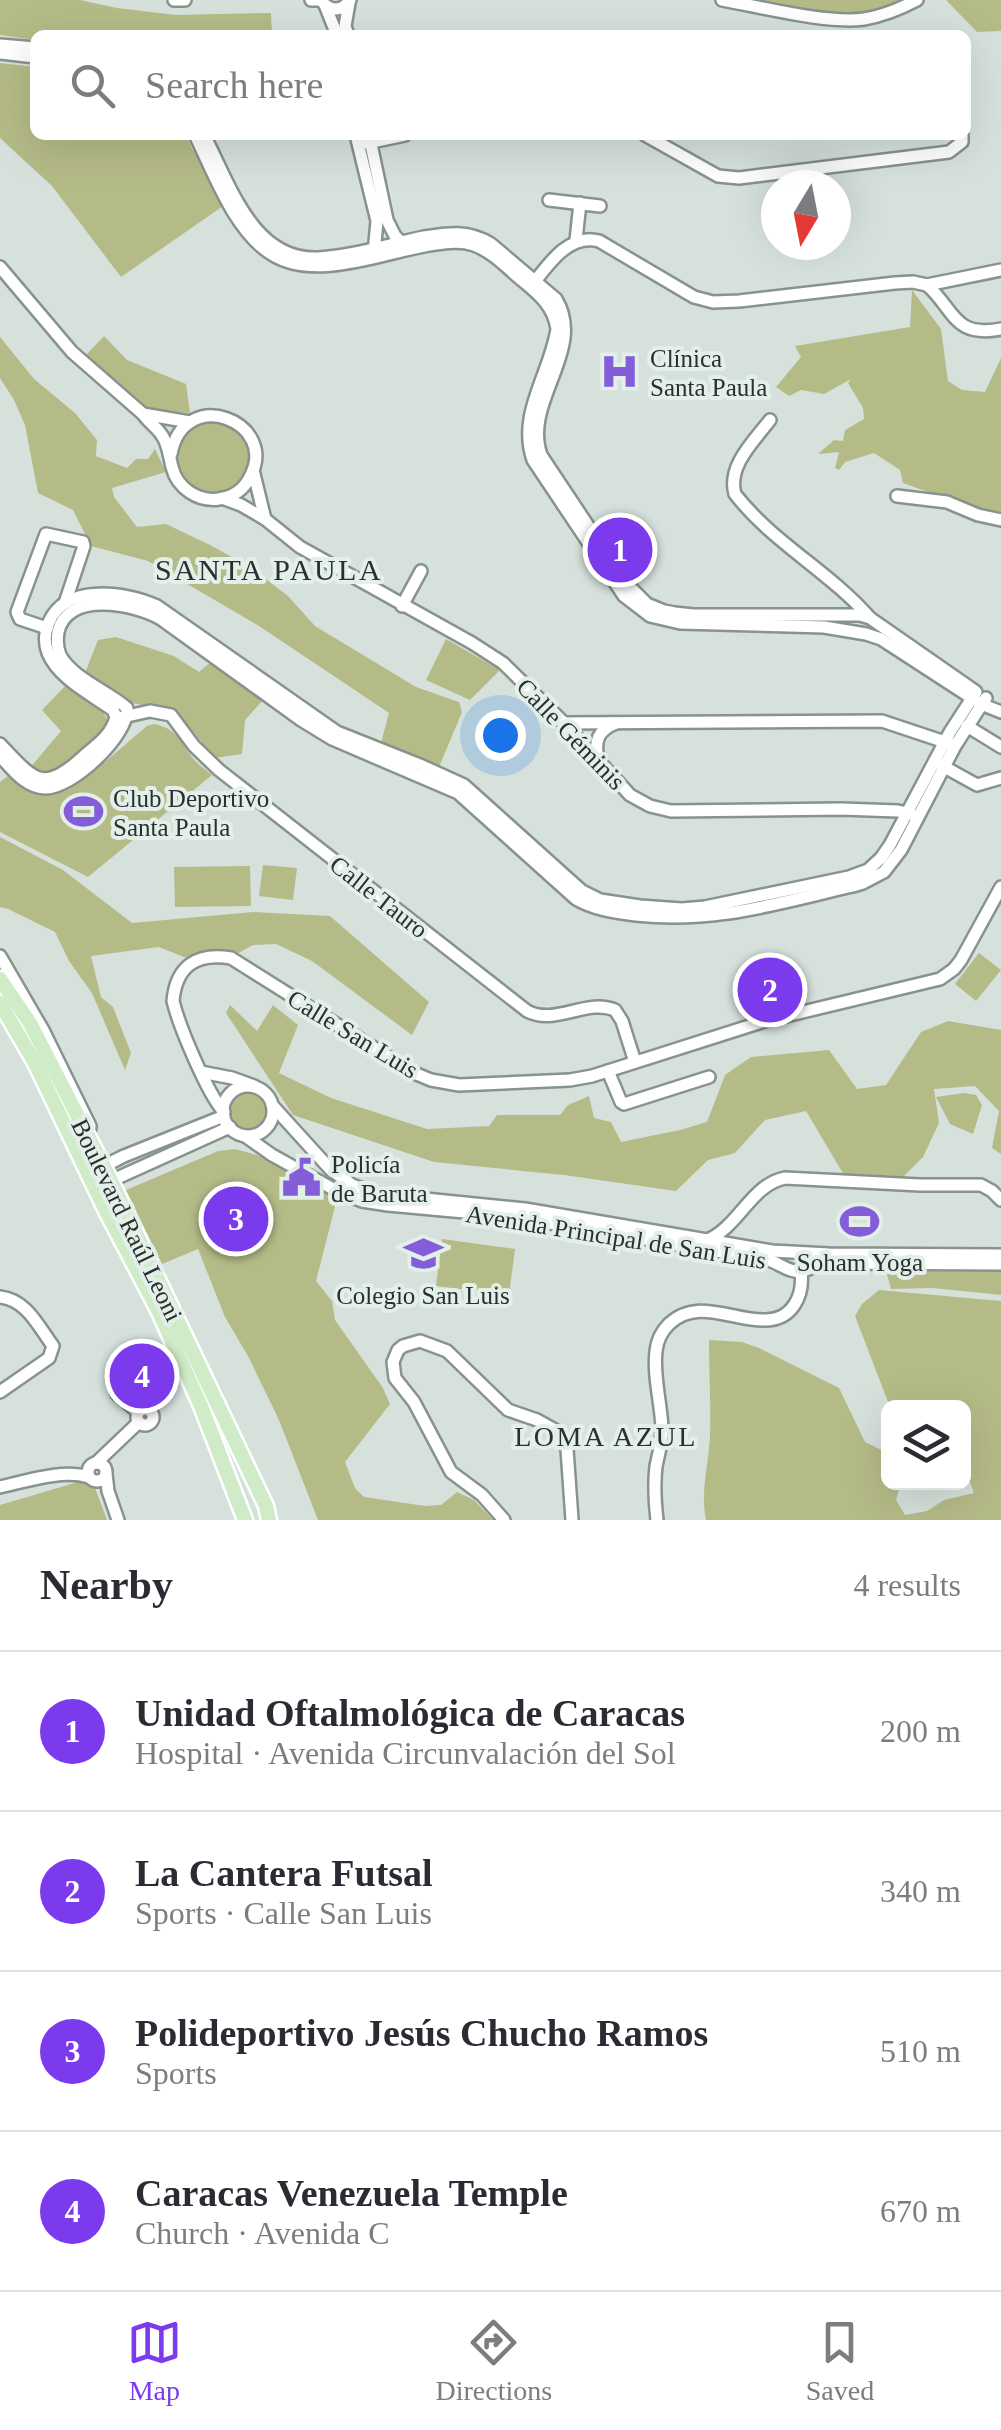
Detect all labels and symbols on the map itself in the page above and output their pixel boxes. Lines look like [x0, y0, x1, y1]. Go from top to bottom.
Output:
north arrow [761, 170, 851, 260]
place label: Clínica Santa Paula [650, 345, 767, 401]
hospital icon: Clínica Santa Paula [599, 351, 641, 393]
pin: 1 [588, 512, 652, 588]
district label: SANTA PAULA [155, 553, 383, 586]
street label: Calle Géminis [511, 673, 631, 795]
your location [475, 710, 526, 761]
place label: Club Deportivo Santa Paula [113, 785, 269, 841]
sports icon: Club Deportivo Santa Paula [62, 791, 104, 833]
street label: Calle Tauro [325, 850, 433, 944]
pin: 2 [738, 952, 802, 1028]
street label: Calle San Luis [283, 985, 423, 1083]
street label: Boulevard Raúl Leoni [66, 1114, 188, 1326]
place label: Policía de Baruta [331, 1151, 427, 1207]
public building icon: Policía de Baruta [280, 1157, 322, 1199]
pin: 3 [204, 1182, 268, 1256]
street label: Avenida Principal de San Luis [464, 1200, 768, 1274]
sports icon: Soham Yoga [839, 1200, 881, 1242]
school or university icon: Colegio San Luis [402, 1233, 444, 1275]
place label: Soham Yoga [797, 1249, 923, 1276]
place label: Colegio San Luis [336, 1282, 510, 1309]
pin: 4 [110, 1338, 174, 1414]
district label: LOMA AZUL [514, 1421, 698, 1452]

